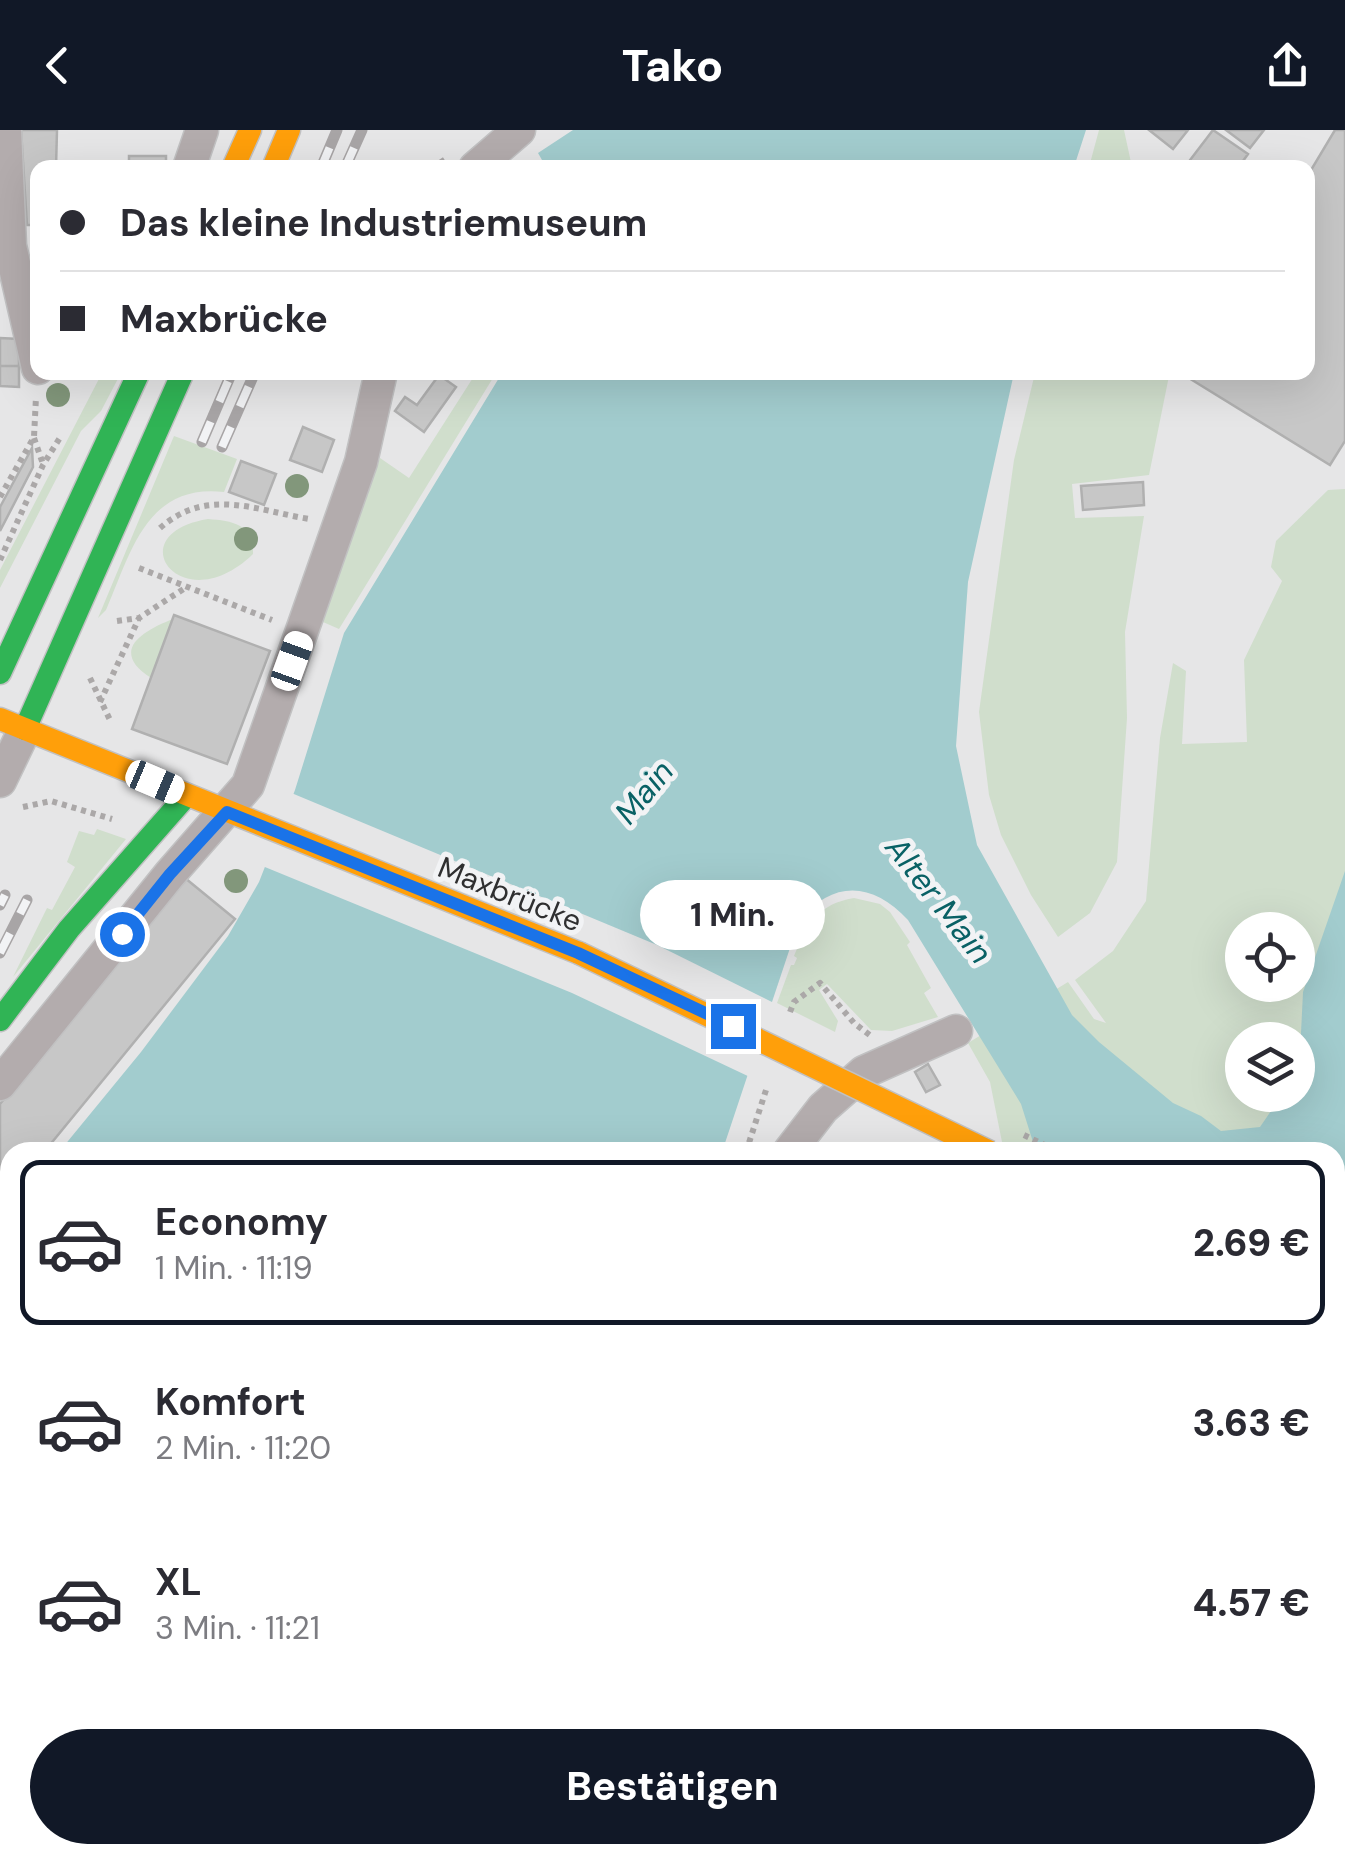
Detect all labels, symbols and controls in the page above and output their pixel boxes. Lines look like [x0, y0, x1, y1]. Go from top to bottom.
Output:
text: Tako [622, 36, 723, 95]
icon: back [30, 38, 85, 93]
icon: share [1260, 38, 1315, 93]
text: Das kleine Industriemuseum [120, 198, 647, 248]
text: Maxbrücke [120, 294, 328, 344]
car [268, 628, 316, 694]
water label: Main [605, 751, 683, 833]
car [122, 756, 188, 808]
water label: Alter Main [876, 827, 1002, 972]
street label: Maxbrücke [432, 847, 588, 941]
callout: 1 Min. [640, 881, 826, 951]
text: 1 Min. [690, 894, 775, 936]
route start [100, 912, 145, 957]
map controls [1225, 912, 1315, 1112]
button: locate [1225, 912, 1315, 1002]
route end [711, 1004, 756, 1049]
button: layers [1225, 1022, 1315, 1112]
text: Economy [155, 1197, 328, 1247]
icon: car [35, 1198, 125, 1288]
text: 2.69 € [1193, 1218, 1310, 1268]
text: 1 Min. · 11:19 [155, 1247, 313, 1289]
text: Komfort [155, 1377, 306, 1427]
icon: car [35, 1378, 125, 1468]
text: 3.63 € [1192, 1398, 1310, 1448]
text: 2 Min. · 11:20 [155, 1427, 331, 1469]
text: XL [155, 1557, 202, 1607]
icon: car [35, 1558, 125, 1648]
text: 4.57 € [1193, 1578, 1310, 1628]
text: 3 Min. · 11:21 [155, 1607, 320, 1649]
button: Bestätigen [30, 1729, 1315, 1844]

